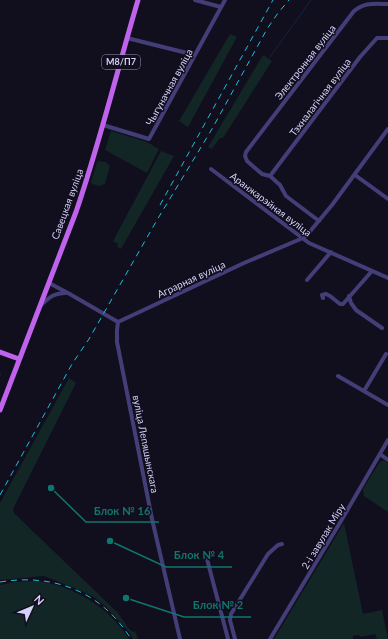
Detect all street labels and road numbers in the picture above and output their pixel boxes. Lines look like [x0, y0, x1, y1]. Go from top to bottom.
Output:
street label: Электронная вуліца [272, 22, 338, 102]
street label: Чыгуначная вуліца [143, 47, 195, 127]
road number: М8/П7 [102, 55, 140, 69]
street label: Тэхналагічная вуліца [287, 56, 353, 138]
street label: Савецкая вуліца [49, 167, 85, 241]
street label: Аранжарэйная вуліца [228, 169, 314, 239]
street label: Аграрная вуліца [155, 258, 227, 300]
street label: вуліца Лепяшынскага [131, 394, 161, 494]
street label: 2-і завулак Міру [299, 500, 348, 571]

